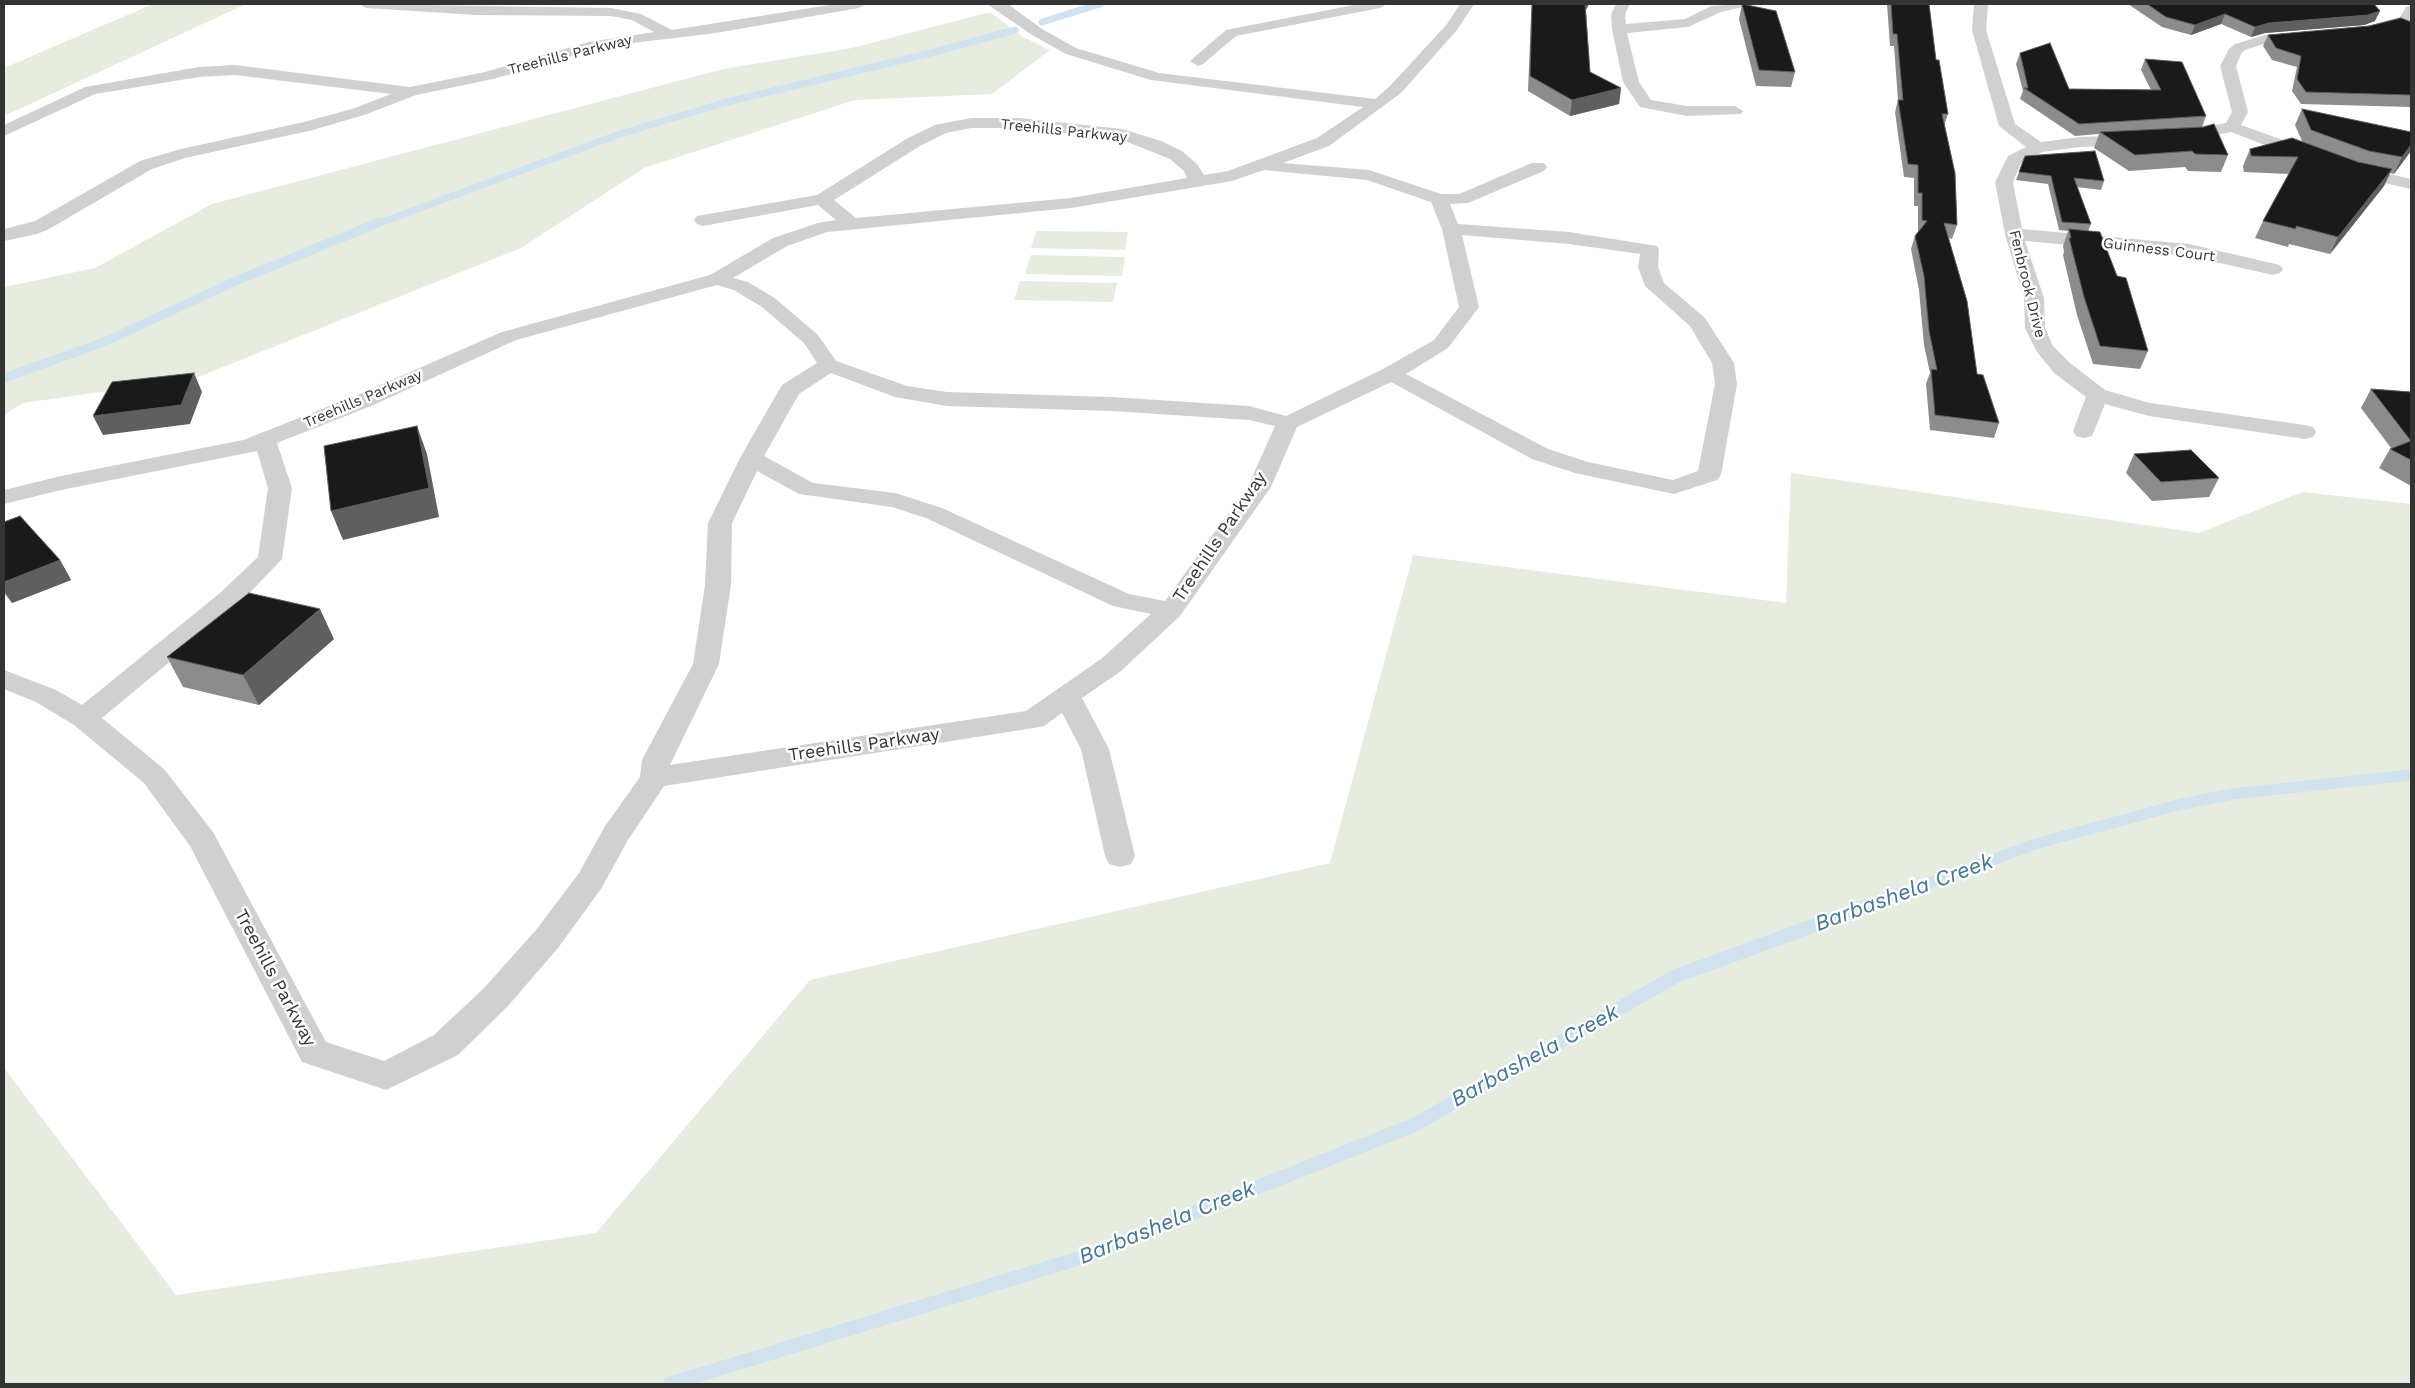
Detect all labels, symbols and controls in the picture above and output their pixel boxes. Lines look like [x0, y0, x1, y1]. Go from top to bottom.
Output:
street label: Treehills Parkway [506, 31, 634, 79]
street label: Treehills Parkway [1000, 115, 1128, 147]
street label: Fenbrook Drive [2005, 228, 2049, 340]
street label: Guinness Court [2102, 234, 2216, 266]
street label: Treehills Parkway [301, 366, 425, 432]
street label: Treehills Parkway [1168, 468, 1272, 606]
street label: Treehills Parkway [787, 724, 941, 766]
water label: Barbashela Creek [1811, 848, 1997, 938]
street label: Treehills Parkway [230, 906, 320, 1050]
water label: Barbashela Creek [1446, 999, 1624, 1113]
water label: Barbashela Creek [1075, 1176, 1259, 1270]

